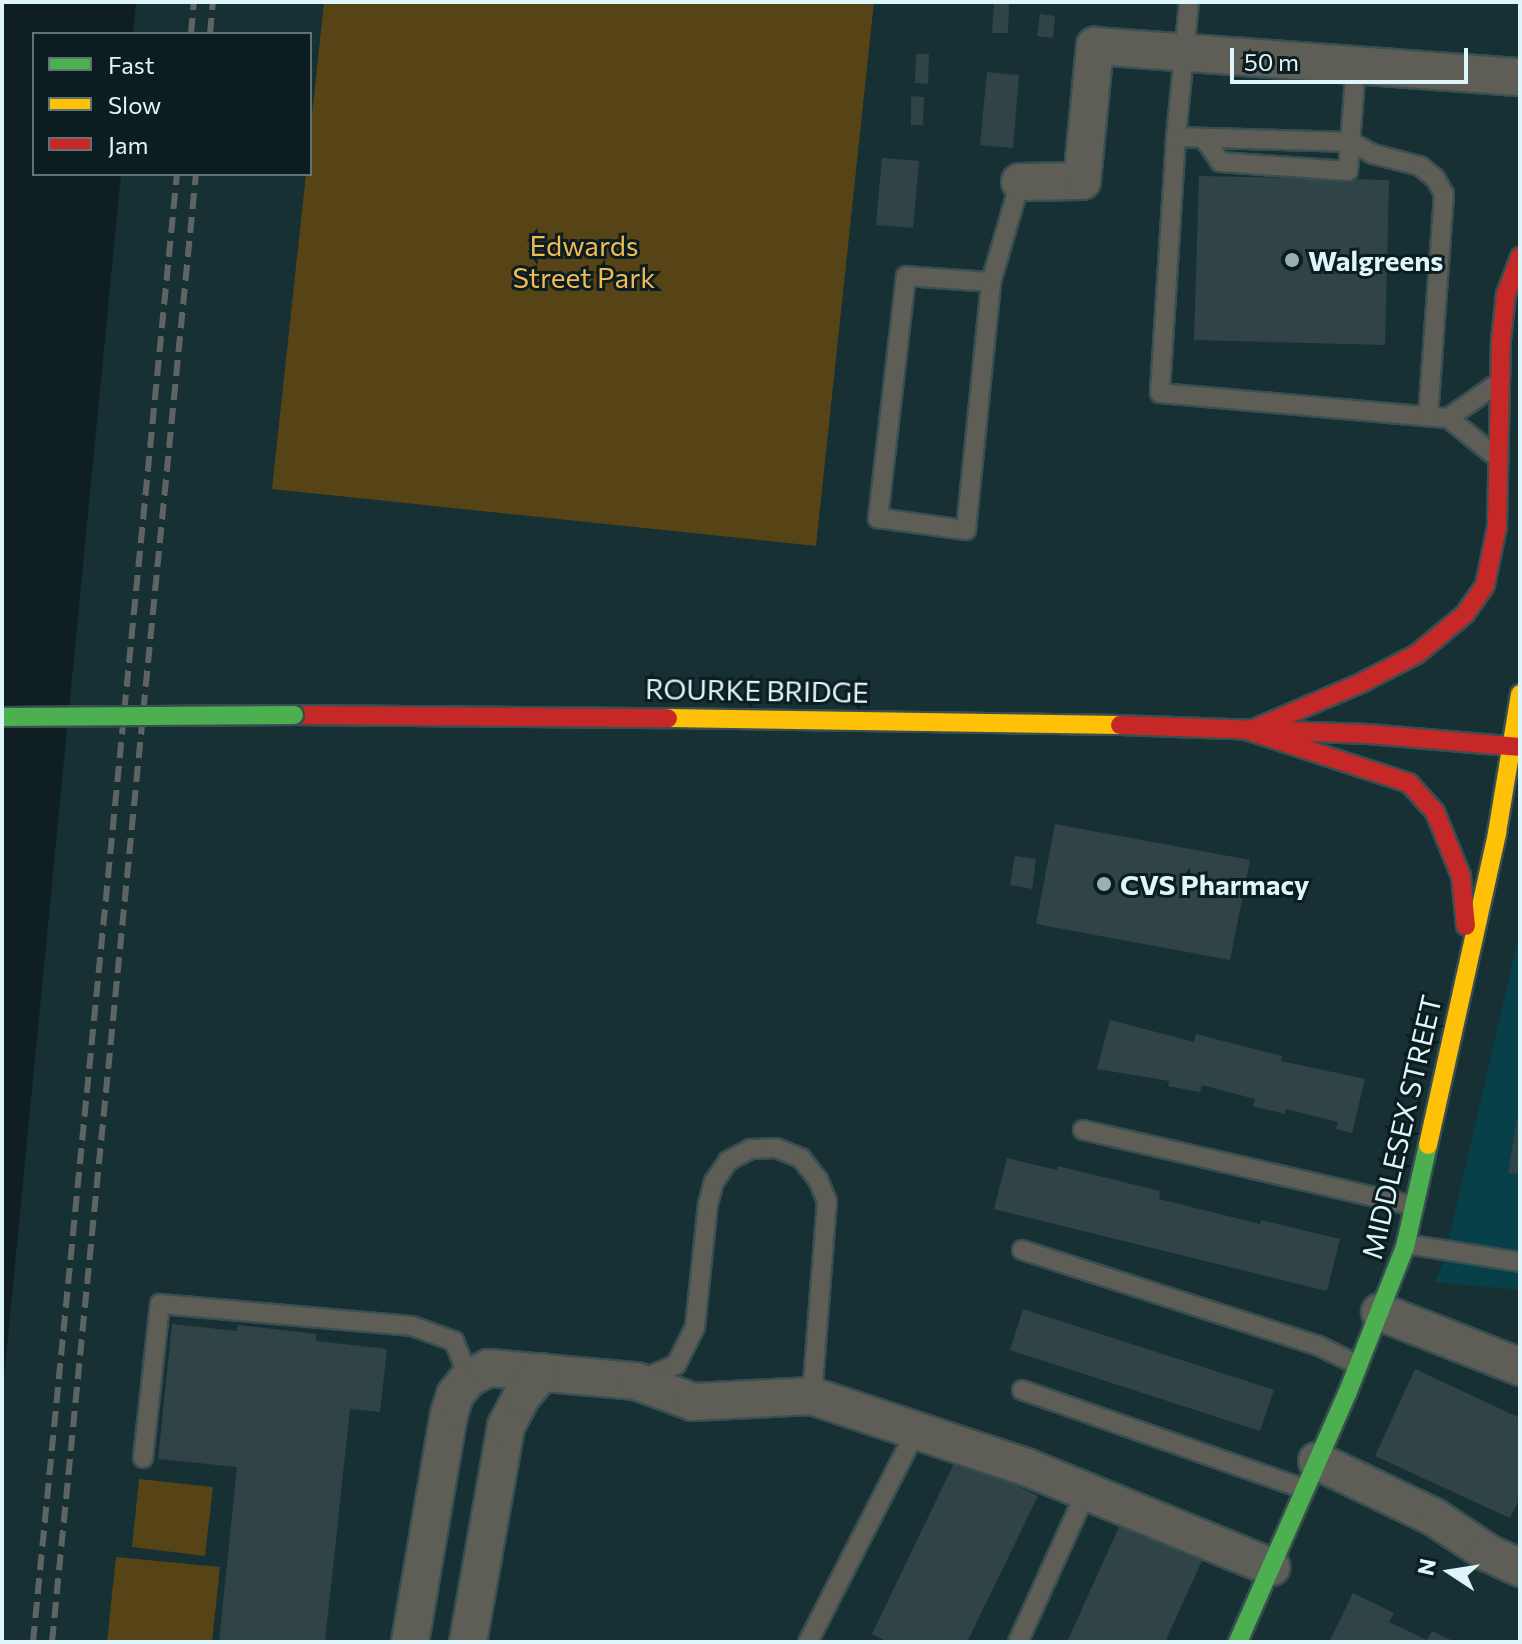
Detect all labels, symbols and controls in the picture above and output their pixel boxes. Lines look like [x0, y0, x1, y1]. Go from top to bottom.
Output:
legend [32, 32, 312, 176]
scale bar [1234, 32, 1472, 82]
text: 50 m [1244, 47, 1299, 76]
text: Fast [108, 50, 155, 79]
text: Slow [108, 90, 161, 119]
text: Jam [108, 130, 148, 159]
park label: Edwards Street Park [512, 228, 656, 294]
place label: Walgreens [1308, 243, 1443, 277]
marker: Walgreens [1283, 251, 1301, 269]
street label: ROURKE BRIDGE [645, 671, 869, 709]
place label: CVS Pharmacy [1120, 867, 1309, 901]
marker: CVS Pharmacy [1095, 875, 1113, 893]
street label: MIDDLESEX STREET [1354, 992, 1448, 1262]
north arrow [1410, 1532, 1490, 1612]
text: N [1411, 1556, 1441, 1578]

